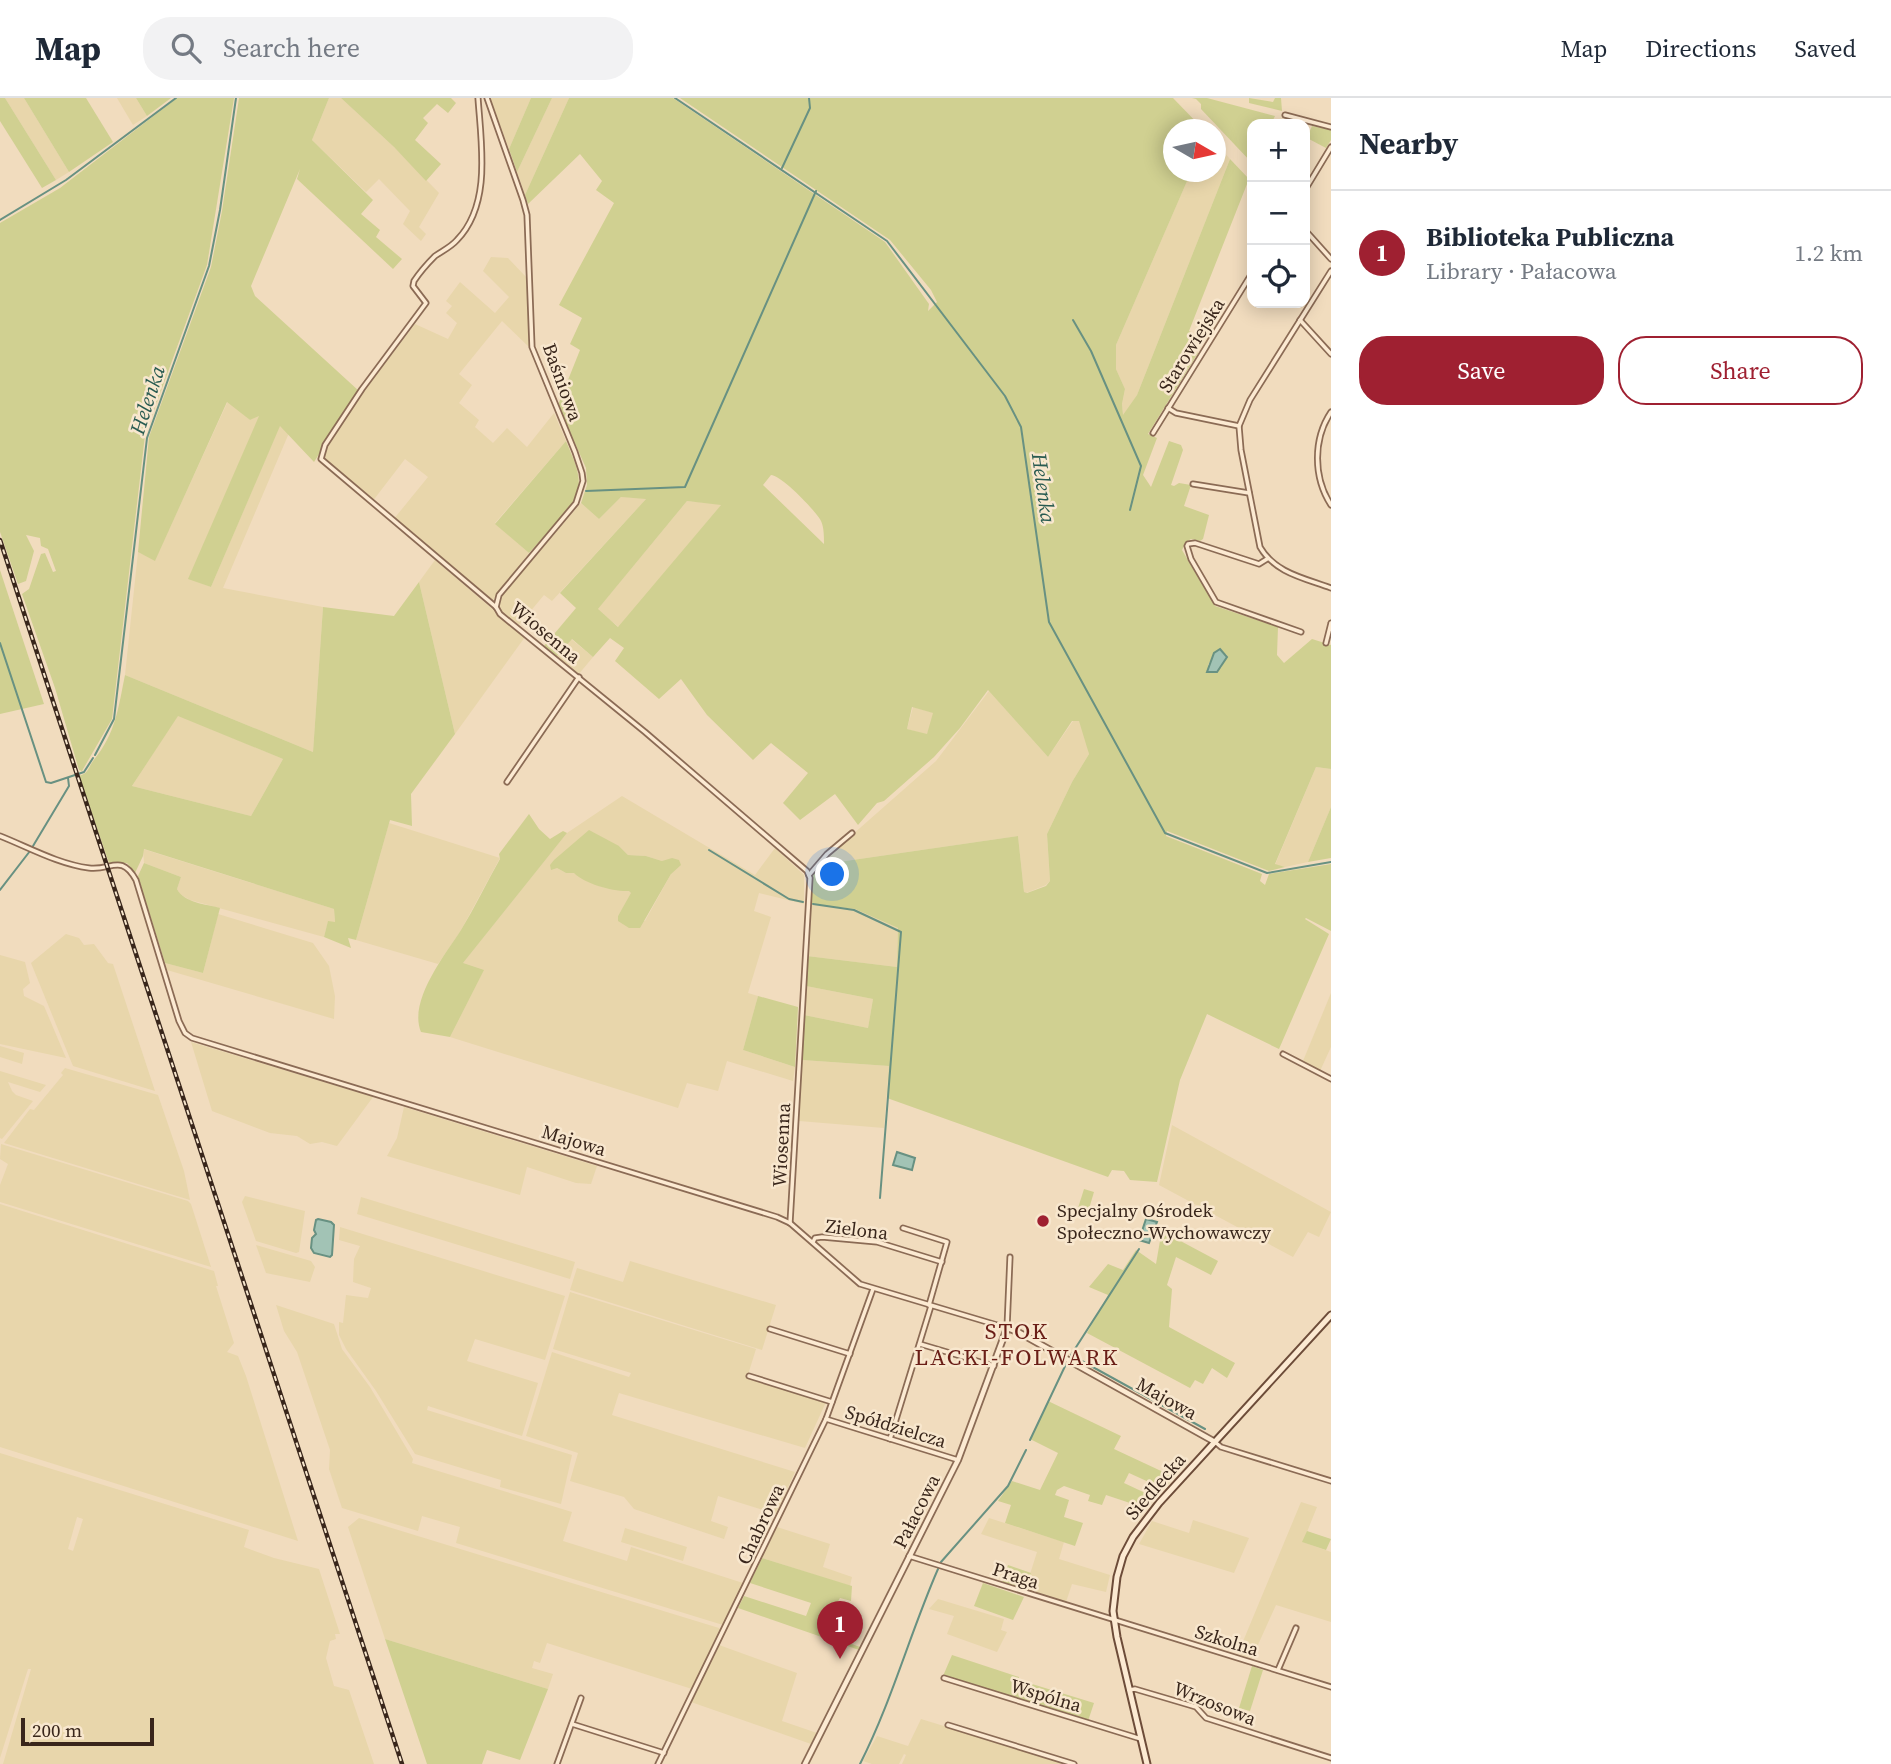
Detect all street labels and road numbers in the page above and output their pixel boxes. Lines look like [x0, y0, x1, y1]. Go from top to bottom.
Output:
street label: Starowiejska [1152, 293, 1230, 397]
street label: Baśniowa [537, 339, 589, 425]
street label: Wiosenna [505, 595, 587, 669]
street label: Wiosenna [766, 1102, 796, 1188]
street label: Majowa [539, 1118, 610, 1162]
street label: Zielona [824, 1212, 890, 1246]
street label: Majowa [1132, 1371, 1202, 1426]
street label: Spółdzielcza [842, 1398, 950, 1454]
street label: Siedlecka [1119, 1447, 1191, 1525]
street label: Pałacowa [886, 1469, 946, 1552]
street label: Chabrowa [730, 1479, 790, 1569]
street label: Praga [989, 1555, 1043, 1595]
street label: Szkolna [1192, 1618, 1262, 1662]
street label: Wspólna [1007, 1672, 1085, 1718]
street label: Wrzosowa [1170, 1675, 1261, 1731]

